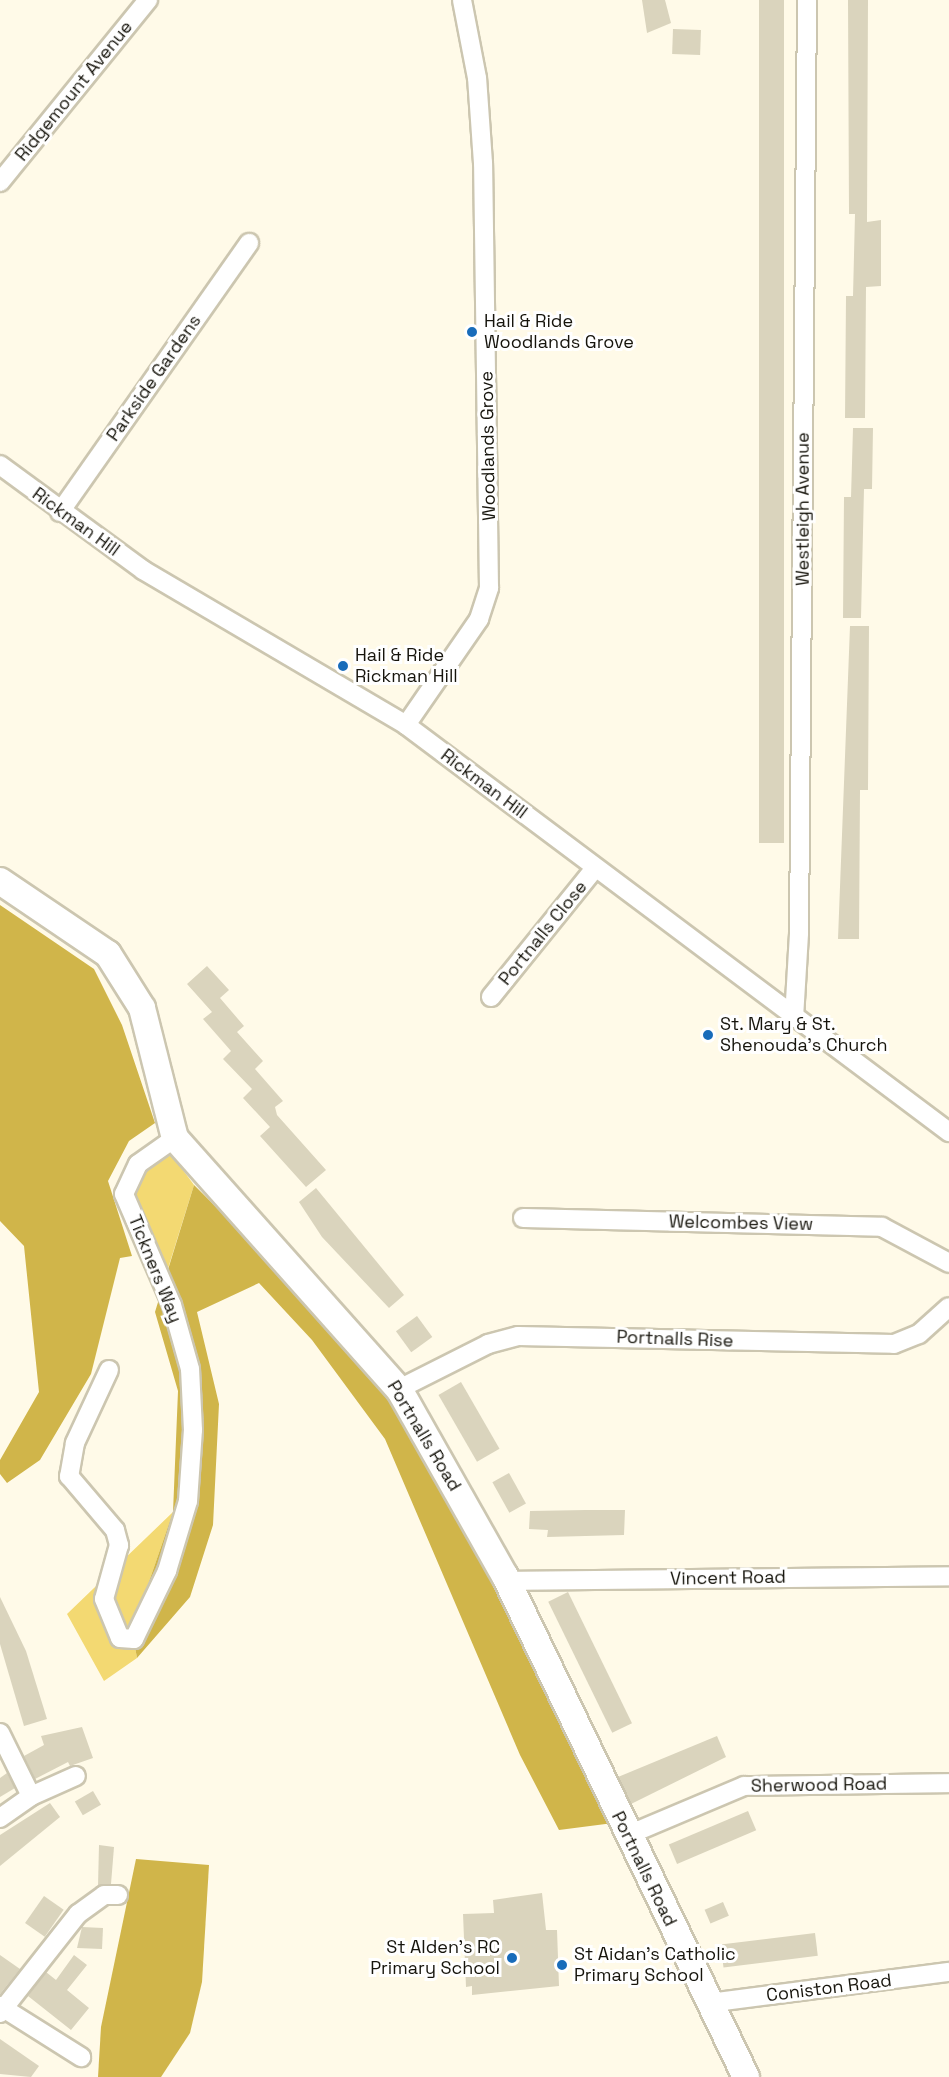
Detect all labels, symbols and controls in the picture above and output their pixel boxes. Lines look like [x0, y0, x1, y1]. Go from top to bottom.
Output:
street label: Ridgemount Avenue [11, 16, 137, 166]
street label: Parkside Gardens [102, 311, 206, 445]
place label: Hail & Ride Woodlands Grove [484, 311, 634, 354]
marker: Hail & Ride Woodlands Grove [465, 325, 479, 339]
street label: Woodlands Grove [476, 371, 500, 521]
street label: Westleigh Avenue [792, 432, 814, 586]
street label: Rickman Hill [28, 483, 124, 561]
place label: Hail & Ride Rickman Hill [355, 645, 458, 688]
marker: Hail & Ride Rickman Hill [336, 659, 350, 673]
street label: Rickman Hill [436, 744, 532, 824]
street label: Portnalls Close [494, 876, 592, 990]
place label: St. Mary & St. Shenouda's Church [720, 1014, 888, 1056]
marker: St. Mary & St. Shenouda's Church [701, 1028, 715, 1042]
street label: Welcombes View [668, 1211, 814, 1235]
street label: Tickners Way [124, 1212, 186, 1326]
street label: Portnalls Rise [616, 1326, 734, 1352]
street label: Portnalls Road [382, 1377, 466, 1495]
street label: Vincent Road [670, 1566, 786, 1590]
street label: Sherwood Road [751, 1773, 887, 1797]
street label: Portnalls Road [607, 1808, 681, 1930]
place label: St AIden's RC Primary School [370, 1937, 500, 1980]
place label: St Aidan's Catholic Primary School [574, 1944, 736, 1986]
marker: St AIden's RC Primary School [505, 1951, 519, 1965]
marker: St Aidan's Catholic Primary School [555, 1958, 569, 1972]
street label: Coniston Road [765, 1970, 893, 2006]

